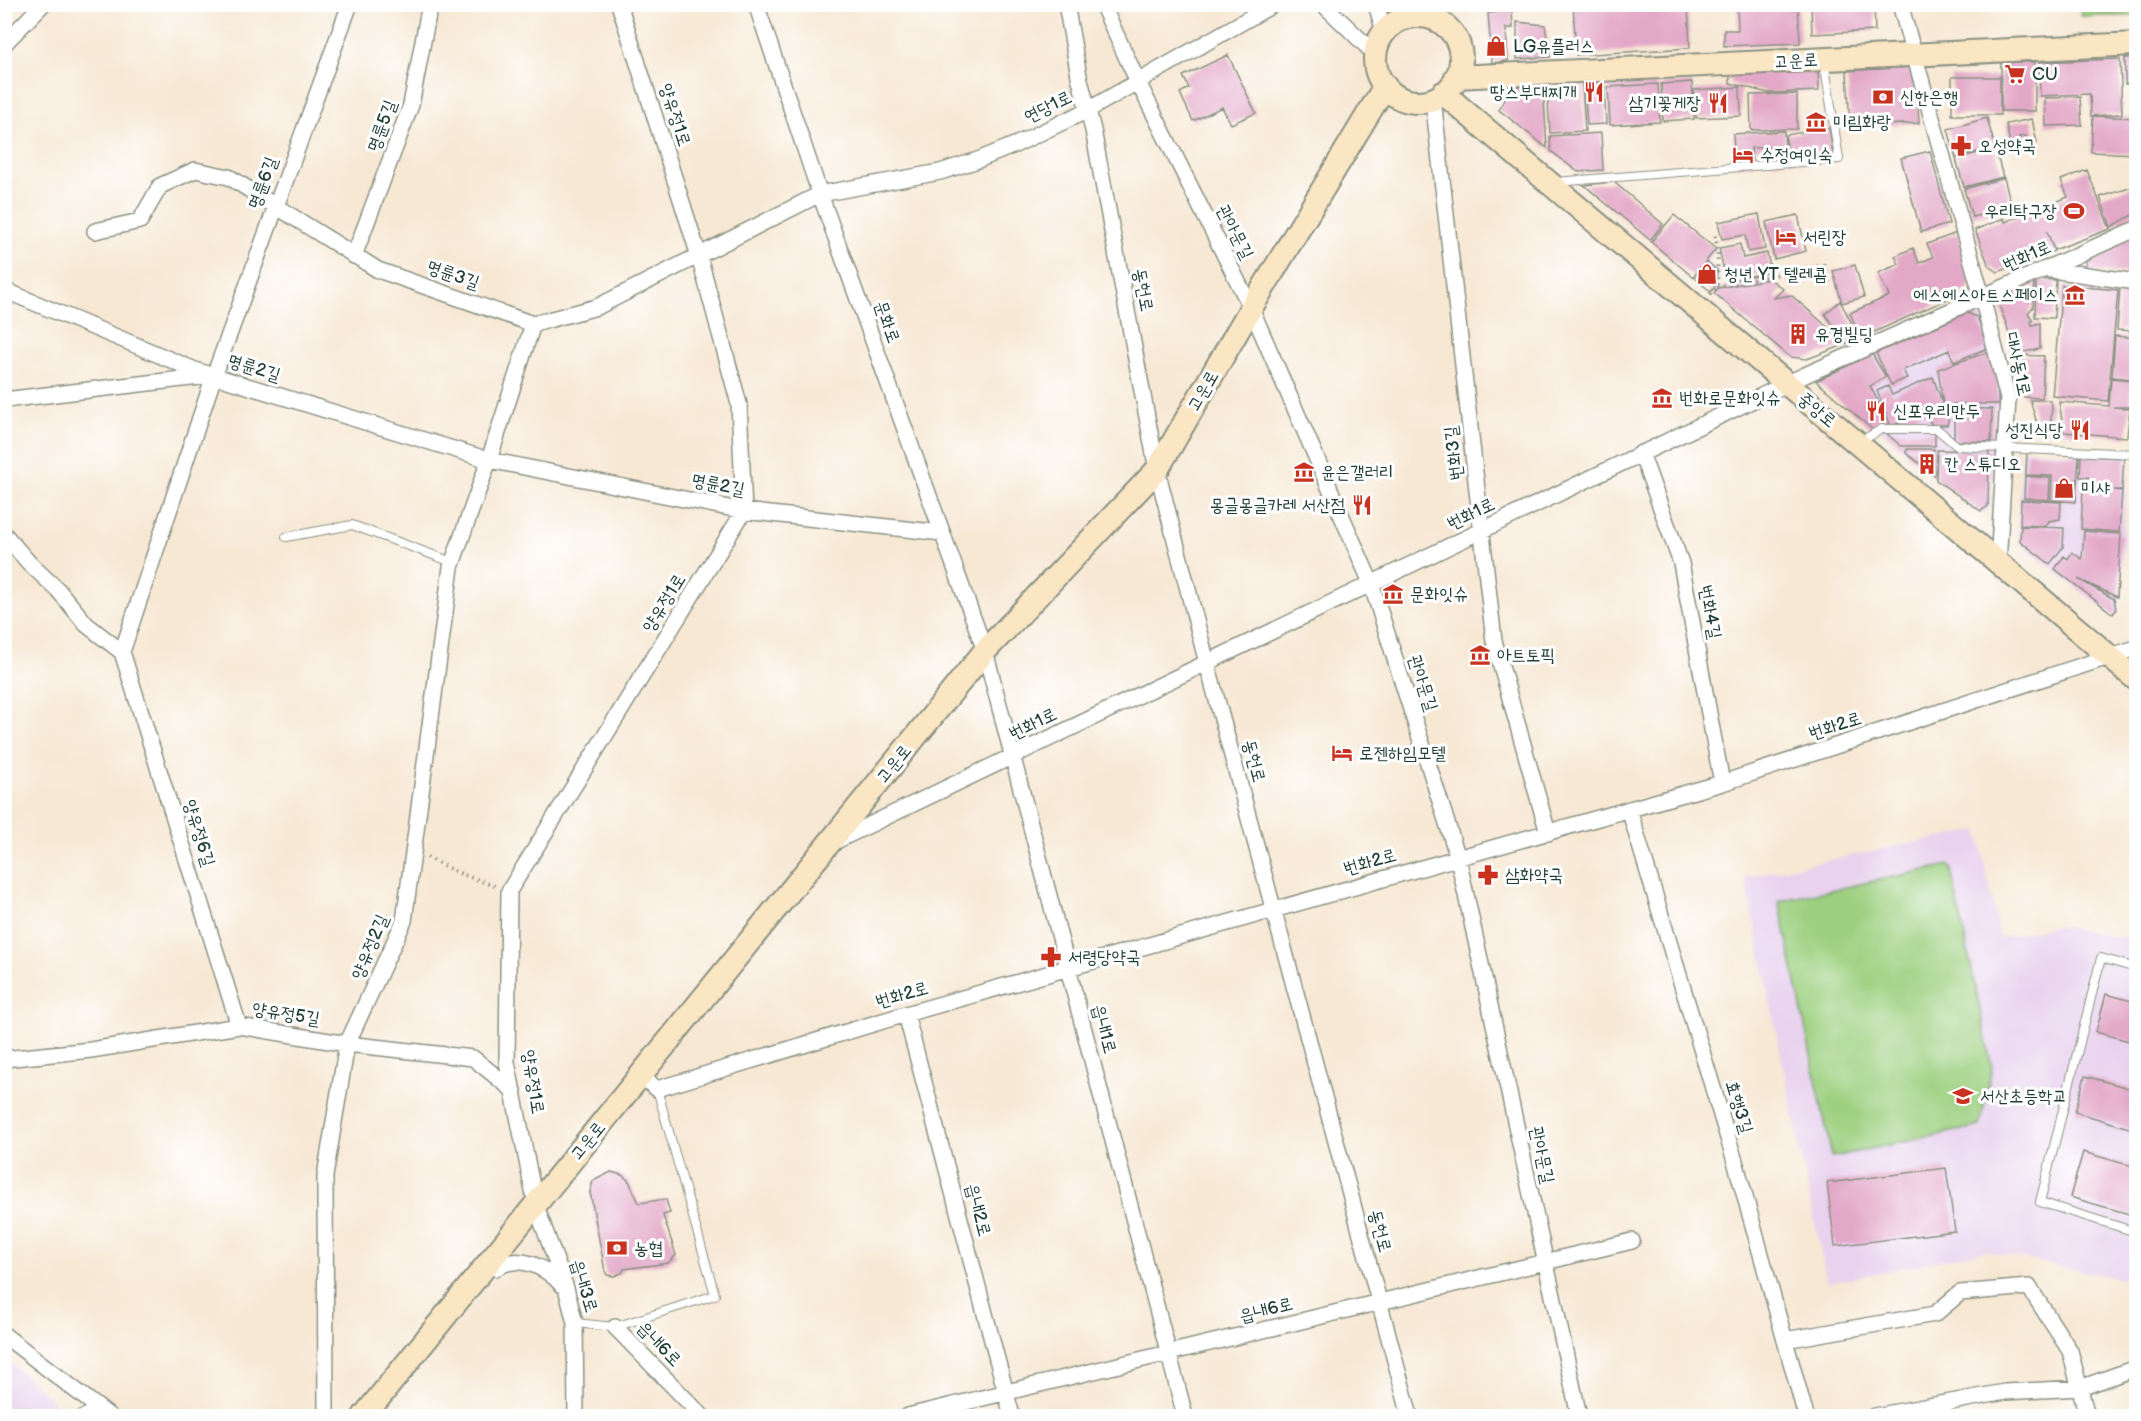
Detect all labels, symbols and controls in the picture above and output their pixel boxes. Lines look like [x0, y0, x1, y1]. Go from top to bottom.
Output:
shop icon: LG유플러스 [1484, 34, 1508, 58]
place label: LG유플러스 [1513, 36, 1594, 57]
street label: 고운로 [1774, 49, 1818, 73]
supermarket icon: CU [2003, 62, 2027, 86]
place label: CU [2032, 64, 2058, 85]
restaurant icon: 땅스부대찌개 [1582, 80, 1606, 104]
street label: 양유정1로 [655, 81, 695, 149]
place label: 땅스부대찌개 [1490, 82, 1577, 103]
bank icon: 신한은행 [1871, 85, 1895, 109]
street label: 연당1로 [1021, 87, 1075, 127]
place label: 신한은행 [1900, 87, 1958, 108]
restaurant icon: 삼기꽃게장 [1706, 91, 1730, 115]
place label: 삼기꽃게장 [1629, 93, 1701, 114]
street label: 명륜5길 [363, 97, 401, 155]
museum icon: 미림화랑 [1804, 110, 1828, 134]
place label: 미림화랑 [1833, 112, 1891, 133]
pharmacy icon: 오성약국 [1949, 134, 1973, 158]
place label: 오성약국 [1978, 136, 2036, 157]
hotel icon: 수정여인숙 [1731, 143, 1755, 167]
place label: 수정여인숙 [1760, 145, 1832, 166]
street label: 명륜6길 [244, 153, 282, 212]
sports icon: 우리탁구장 [2062, 199, 2086, 223]
street label: 관아문길 [1212, 201, 1258, 263]
place label: 우리탁구장 [1985, 201, 2057, 222]
hotel icon: 서린장 [1774, 225, 1798, 249]
place label: 서린장 [1803, 227, 1846, 248]
street label: 번화1로 [2000, 236, 2054, 276]
street label: 명륜3길 [424, 256, 483, 294]
shop icon: 청년 YT 텔레콤 [1695, 262, 1719, 286]
place label: 청년 YT 텔레콤 [1724, 264, 1827, 285]
street label: 동헌로 [1129, 267, 1157, 313]
museum icon: 에스에스아트스페이스 [2063, 283, 2087, 307]
place label: 에스에스아트스페이스 [1913, 285, 2058, 306]
street label: 문화로 [870, 298, 904, 346]
building icon: 유경빌딩 [1786, 322, 1810, 346]
place label: 유경빌딩 [1815, 324, 1873, 345]
street label: 대사동1로 [2001, 330, 2035, 398]
street label: 명륜2길 [225, 350, 283, 386]
street label: 고운로 [1183, 367, 1223, 415]
museum icon: 번화로문화잇슈 [1650, 386, 1674, 410]
place label: 번화로문화잇슈 [1679, 388, 1780, 409]
street label: 중앙로 [1794, 388, 1840, 432]
restaurant icon: 신포우리만두 [1864, 399, 1888, 423]
place label: 신포우리만두 [1893, 401, 1980, 422]
restaurant icon: 성진식당 [2068, 418, 2092, 442]
place label: 성진식당 [2005, 420, 2064, 441]
street label: 번화3길 [1440, 424, 1468, 481]
building icon: 칸 스튜디오 [1915, 452, 1939, 476]
place label: 칸 스튜디오 [1944, 454, 2021, 475]
museum icon: 윤은갤러리 [1292, 460, 1316, 484]
place label: 윤은갤러리 [1321, 462, 1393, 483]
street label: 명륜2길 [689, 470, 747, 501]
shop icon: 미샤 [2052, 476, 2076, 500]
place label: 미샤 [2081, 478, 2110, 499]
restaurant icon: 몽글몽글카레 서산점 [1350, 493, 1374, 517]
street label: 번화1로 [1444, 494, 1498, 534]
place label: 몽글몽글카레 서산점 [1210, 495, 1346, 516]
street label: 양유정1로 [638, 570, 690, 636]
museum icon: 문화잇슈 [1381, 582, 1405, 606]
street label: 번화4길 [1694, 583, 1726, 641]
place label: 문화잇슈 [1410, 584, 1468, 605]
museum icon: 아트토픽 [1468, 643, 1492, 667]
place label: 아트토픽 [1497, 645, 1555, 666]
street label: 관아문길 [1404, 652, 1442, 714]
street label: 번화1로 [1006, 704, 1060, 744]
street label: 번화2로 [1806, 708, 1864, 744]
street label: 동헌로 [1238, 737, 1270, 785]
street label: 고운로 [872, 741, 916, 787]
hotel icon: 로젠하임모텔 [1330, 741, 1354, 765]
place label: 로젠하임모텔 [1359, 743, 1446, 764]
street label: 양유정6길 [179, 797, 219, 870]
street label: 번화2로 [1341, 844, 1399, 880]
pharmacy icon: 삼화약국 [1476, 863, 1500, 887]
place label: 삼화약국 [1505, 865, 1563, 886]
street label: 양유정2길 [347, 911, 393, 983]
pharmacy icon: 서령당약국 [1039, 945, 1063, 969]
place label: 서령당약국 [1068, 947, 1140, 968]
street label: 번화2로 [873, 977, 931, 1013]
street label: 양유정5길 [251, 998, 322, 1030]
street label: 읍내1로 [1087, 1002, 1121, 1056]
street label: 양유정1로 [518, 1048, 548, 1116]
street label: 효행3길 [1721, 1078, 1757, 1137]
school or university icon: 서산초등학교 [1951, 1084, 1975, 1108]
place label: 서산초등학교 [1980, 1086, 2067, 1107]
street label: 고운로 [566, 1118, 610, 1164]
street label: 관아문길 [1526, 1124, 1558, 1186]
street label: 읍내2로 [961, 1181, 995, 1239]
street label: 동헌로 [1364, 1207, 1396, 1255]
bank icon: 농협 [605, 1236, 629, 1260]
place label: 농협 [634, 1238, 663, 1259]
street label: 읍내3로 [566, 1257, 602, 1315]
street label: 읍내6로 [1237, 1293, 1295, 1327]
street label: 읍내6로 [633, 1317, 685, 1371]

